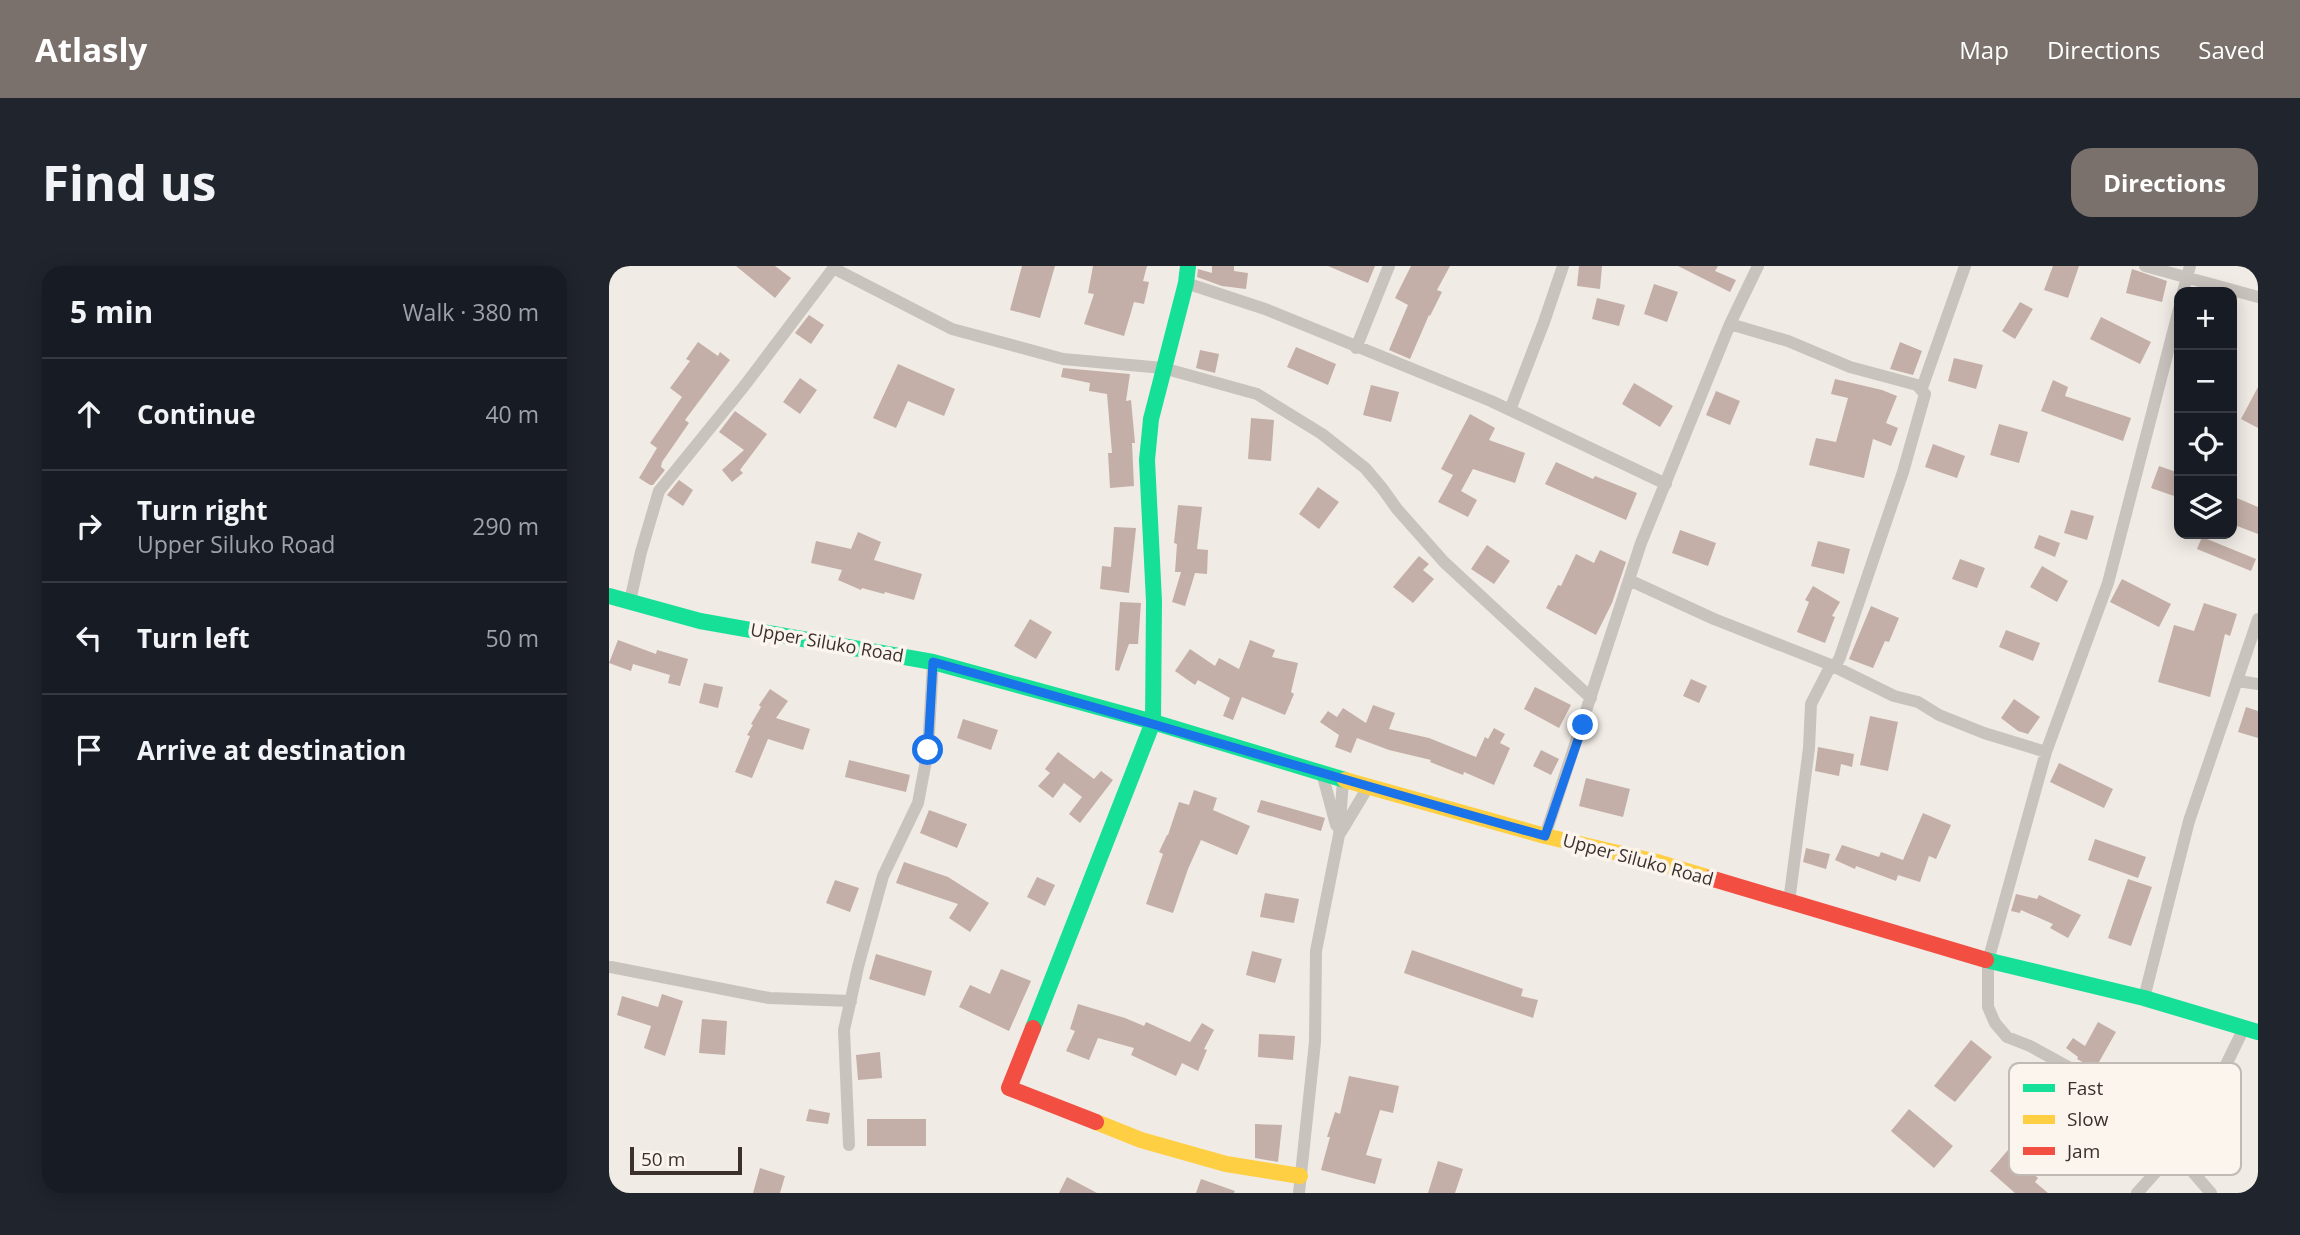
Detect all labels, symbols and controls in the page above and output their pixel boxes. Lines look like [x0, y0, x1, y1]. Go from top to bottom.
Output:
text: Atlasly [35, 27, 147, 72]
text: Map [1959, 33, 2009, 66]
text: Directions [2047, 33, 2160, 66]
text: Saved [2198, 33, 2265, 66]
button: Directions [2071, 148, 2258, 217]
text: Find us [42, 149, 216, 215]
map controls [2174, 287, 2237, 539]
button: + [2174, 287, 2237, 350]
text: 5 min [70, 291, 153, 332]
text: Walk · 380 m [402, 296, 539, 328]
button: − [2174, 350, 2237, 413]
icon: ahead [70, 395, 108, 433]
text: Continue [137, 396, 256, 432]
text: 40 m [485, 398, 539, 430]
button: locate [2174, 413, 2237, 476]
button: layers [2174, 476, 2237, 539]
text: Turn right [137, 492, 268, 528]
icon: right [70, 507, 108, 545]
text: 290 m [472, 510, 539, 542]
text: Upper Siluko Road [137, 528, 335, 560]
street label: Upper Siluko Road [749, 617, 906, 667]
icon: left [70, 619, 108, 657]
text: Turn left [137, 620, 249, 656]
text: 50 m [485, 622, 539, 654]
route end [1567, 709, 1598, 740]
icon: arrive [70, 731, 108, 769]
text: Arrive at destination [137, 732, 406, 768]
route start [912, 734, 943, 765]
street label: Upper Siluko Road [1560, 827, 1716, 891]
legend [2009, 1063, 2241, 1175]
text: Fast [2067, 1075, 2103, 1101]
text: Slow [2067, 1106, 2109, 1132]
text: Jam [2065, 1138, 2100, 1164]
scale bar [630, 1144, 742, 1176]
text: 50 m [641, 1146, 685, 1172]

